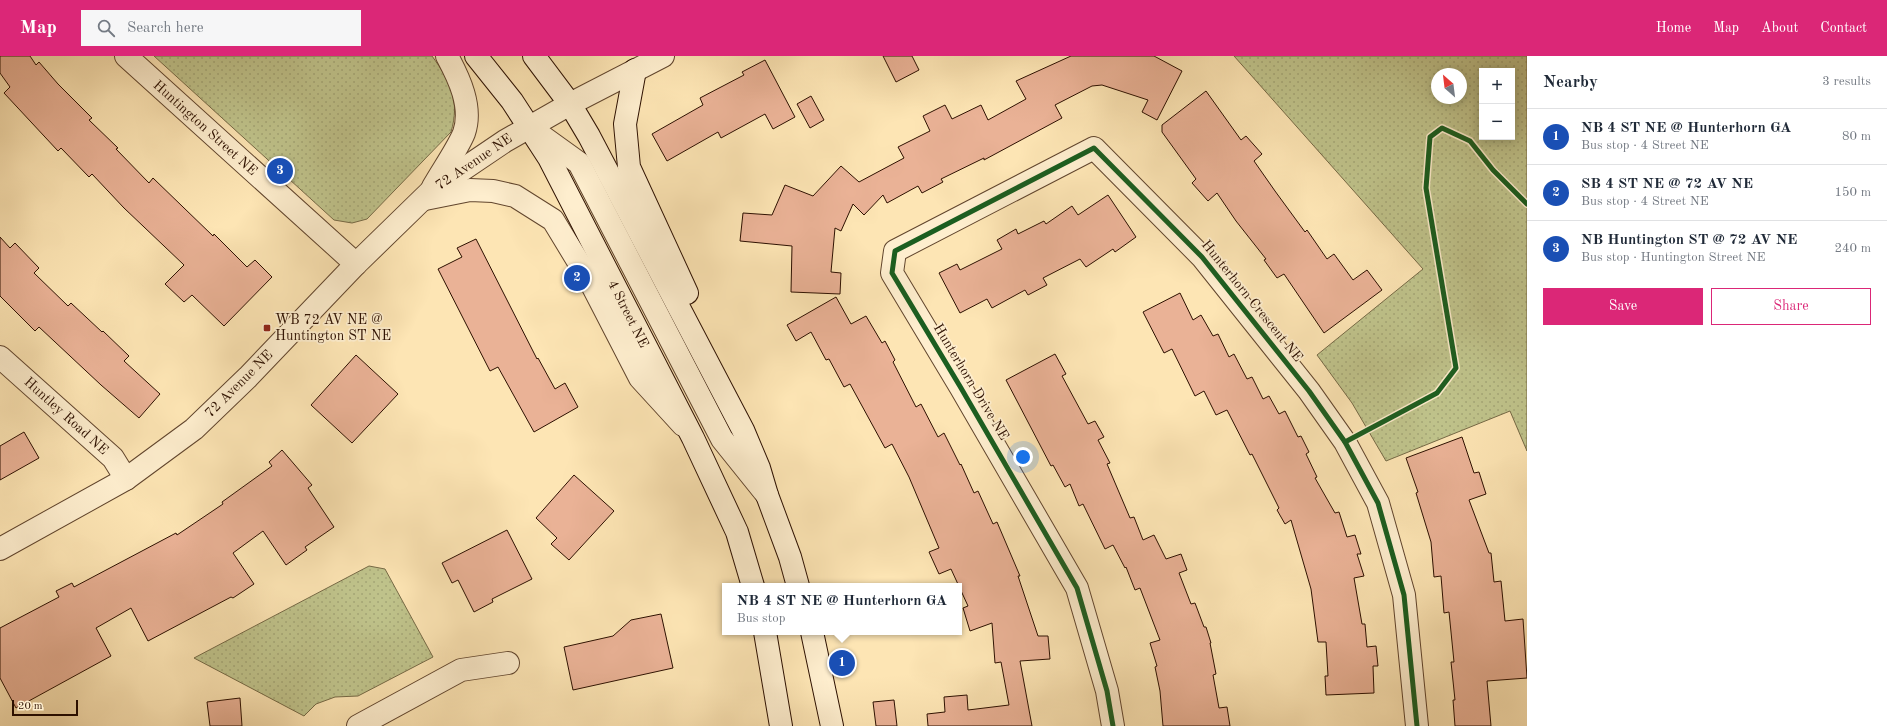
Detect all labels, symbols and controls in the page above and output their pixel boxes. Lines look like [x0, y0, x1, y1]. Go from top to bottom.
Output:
search box [81, 10, 361, 46]
icon: search [95, 17, 117, 39]
text: Map [20, 19, 57, 38]
text: Search here [127, 21, 204, 36]
text: Home [1656, 21, 1691, 35]
text: Map [1713, 21, 1739, 35]
text: About [1761, 21, 1798, 35]
text: Contact [1820, 21, 1867, 35]
north arrow [1431, 68, 1467, 104]
map controls [1479, 68, 1515, 140]
button: + [1479, 68, 1515, 104]
text: Nearby [1543, 74, 1598, 91]
text: 3 results [1822, 75, 1871, 88]
street label: Huntington Street NE [150, 78, 260, 178]
button: − [1479, 104, 1515, 140]
text: NB 4 ST NE @ Hunterhorn GA [1581, 121, 1791, 136]
text: 1 [1552, 130, 1560, 143]
text: 80 m [1842, 130, 1871, 143]
street label: 72 Avenue NE [433, 131, 515, 193]
text: Bus stop · 4 Street NE [1581, 139, 1709, 152]
pin: 3 [267, 156, 293, 186]
text: SB 4 ST NE @ 72 AV NE [1581, 177, 1753, 192]
text: 2 [1552, 186, 1560, 199]
text: 150 m [1834, 186, 1871, 199]
text: Bus stop · 4 Street NE [1581, 195, 1709, 208]
text: NB Huntington ST @ 72 AV NE [1581, 233, 1797, 248]
street label: Hunterhorn Crescent NE [1199, 238, 1305, 364]
text: 3 [1552, 242, 1560, 255]
text: 240 m [1834, 242, 1871, 255]
text: Bus stop · Huntington Street NE [1581, 251, 1766, 264]
pin: 2 [564, 263, 590, 293]
street label: 4 Street NE [605, 278, 651, 350]
button: Save [1543, 288, 1703, 325]
button: Share [1711, 288, 1871, 325]
place label: WB 72 AV NE @ Huntington ST NE [275, 313, 391, 343]
street label: Hunterhorn Drive NE [931, 321, 1011, 443]
marker: WB 72 AV NE @ Huntington ST NE [262, 323, 272, 333]
street label: 72 Avenue NE [203, 348, 275, 420]
street label: Huntley Road NE [21, 375, 111, 457]
your location [1013, 447, 1033, 467]
popup [722, 583, 962, 635]
text: NB 4 ST NE @ Hunterhorn GA [737, 594, 947, 609]
text: Bus stop [737, 612, 785, 625]
pin: 1 [829, 648, 855, 678]
scale bar [12, 698, 78, 717]
text: 20 m [18, 701, 43, 712]

